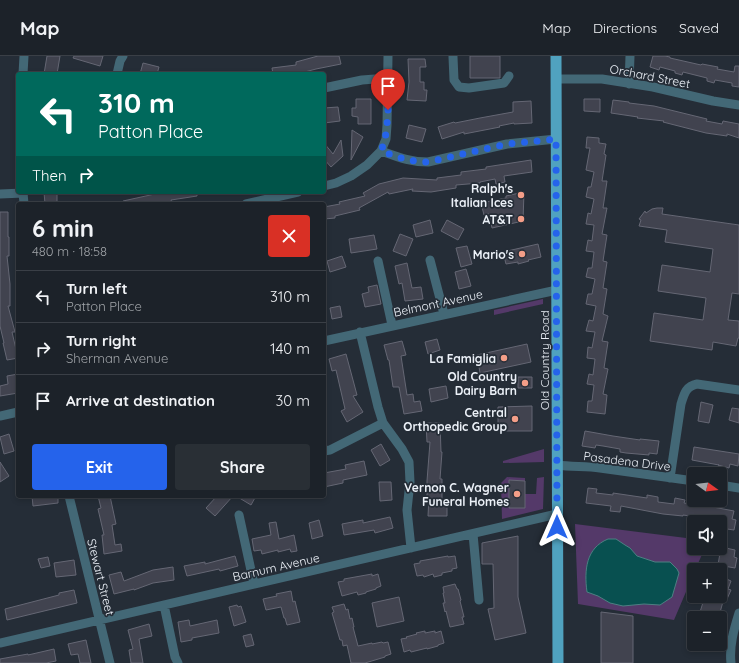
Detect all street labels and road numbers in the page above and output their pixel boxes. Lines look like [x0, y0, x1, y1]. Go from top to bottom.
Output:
street label: Orchard Street [609, 61, 691, 91]
street label: Belmont Avenue [392, 286, 484, 320]
street label: Old Country Road [537, 310, 552, 410]
street label: Pasadena Drive [583, 448, 672, 474]
street label: Stewart Street [84, 537, 118, 617]
street label: Barnum Avenue [231, 550, 321, 584]

